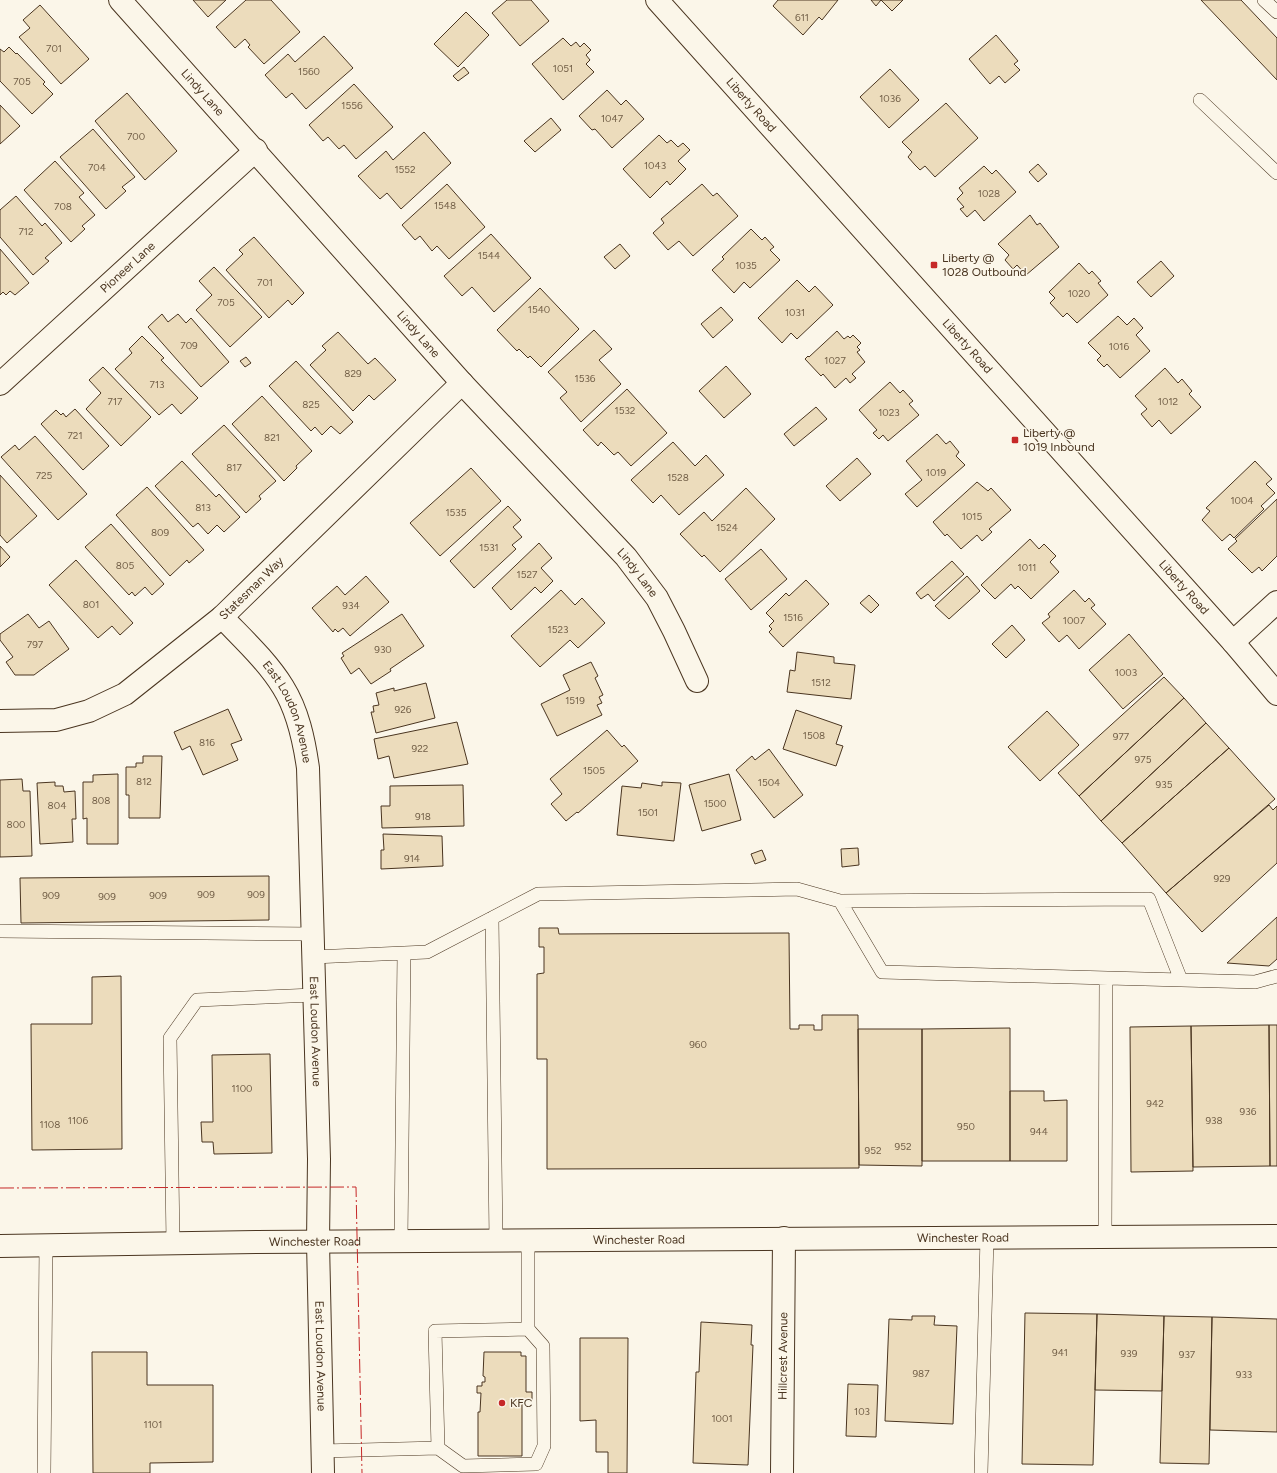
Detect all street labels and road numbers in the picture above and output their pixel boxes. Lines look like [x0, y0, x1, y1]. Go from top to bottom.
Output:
street label: Lindy Lane [178, 66, 227, 119]
street label: Liberty Road [723, 75, 779, 135]
street label: Pioneer Lane [97, 238, 158, 296]
street label: Lindy Lane [394, 308, 443, 361]
street label: Liberty Road [940, 316, 996, 376]
street label: Lindy Lane [614, 545, 661, 600]
street label: Statesman Way [216, 553, 287, 623]
street label: Liberty Road [1156, 557, 1212, 617]
street label: East Loudon Avenue [260, 658, 314, 765]
street label: East Loudon Avenue [307, 976, 324, 1087]
street label: Winchester Road [917, 1231, 1009, 1245]
street label: Winchester Road [593, 1232, 685, 1247]
street label: Winchester Road [269, 1234, 361, 1249]
street label: East Loudon Avenue [312, 1301, 329, 1412]
street label: Hillcrest Avenue [776, 1312, 790, 1400]

